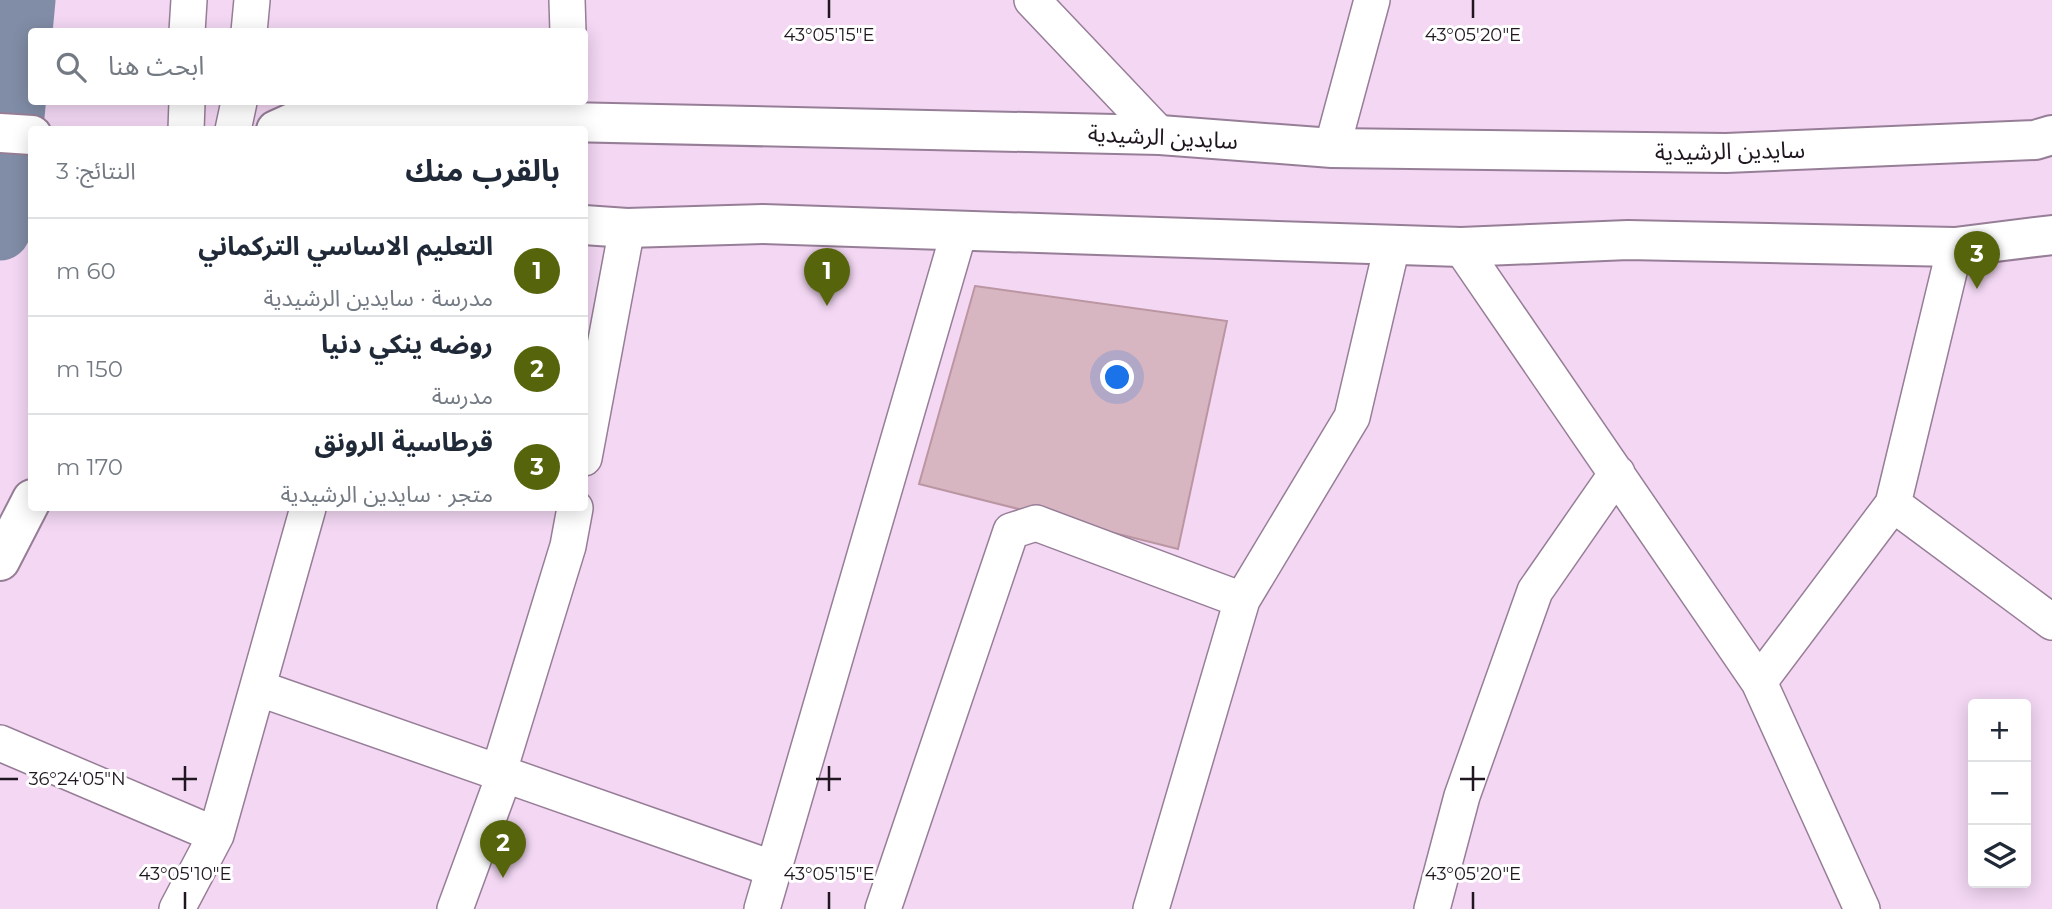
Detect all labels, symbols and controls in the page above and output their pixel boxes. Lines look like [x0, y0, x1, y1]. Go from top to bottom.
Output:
text: 43°05'15"E [783, 24, 875, 46]
text: 43°05'20"E [1425, 24, 1521, 46]
search box [28, 28, 588, 105]
icon: search [52, 48, 90, 86]
text: ابحث هنا [108, 50, 204, 82]
street label: سايدين الرشيدية [1087, 119, 1239, 155]
street label: سايدين الرشيدية [1655, 136, 1805, 166]
text: بالقرب منك [405, 152, 560, 189]
text: النتائج: 3 [56, 157, 136, 185]
text: التعليم الاساسي التركماني [198, 230, 493, 262]
pin: 3 [1954, 231, 2000, 289]
pin: 1 [804, 248, 850, 306]
text: 60 m [56, 257, 116, 285]
text: 1 [532, 257, 542, 285]
text: مدرسة · سايدين الرشيدية [264, 284, 493, 312]
text: روضه ينكي دنيا [321, 328, 493, 360]
text: 150 m [56, 355, 123, 383]
text: 2 [530, 355, 544, 383]
your location [1100, 360, 1134, 394]
text: مدرسة [432, 382, 493, 410]
text: قرطاسية الرونق [314, 426, 493, 458]
text: 170 m [56, 453, 123, 481]
text: 3 [530, 453, 544, 481]
text: متجر · سايدين الرشيدية [280, 480, 493, 508]
map controls [1968, 699, 2031, 888]
button: + [1968, 699, 2031, 762]
button: − [1968, 762, 2031, 825]
text: 36°24'05"N [28, 768, 126, 790]
pin: 2 [480, 820, 526, 878]
button: layers [1968, 825, 2031, 888]
text: 43°05'10"E [138, 863, 232, 885]
text: 43°05'15"E [783, 863, 875, 885]
text: 43°05'20"E [1425, 863, 1521, 885]

